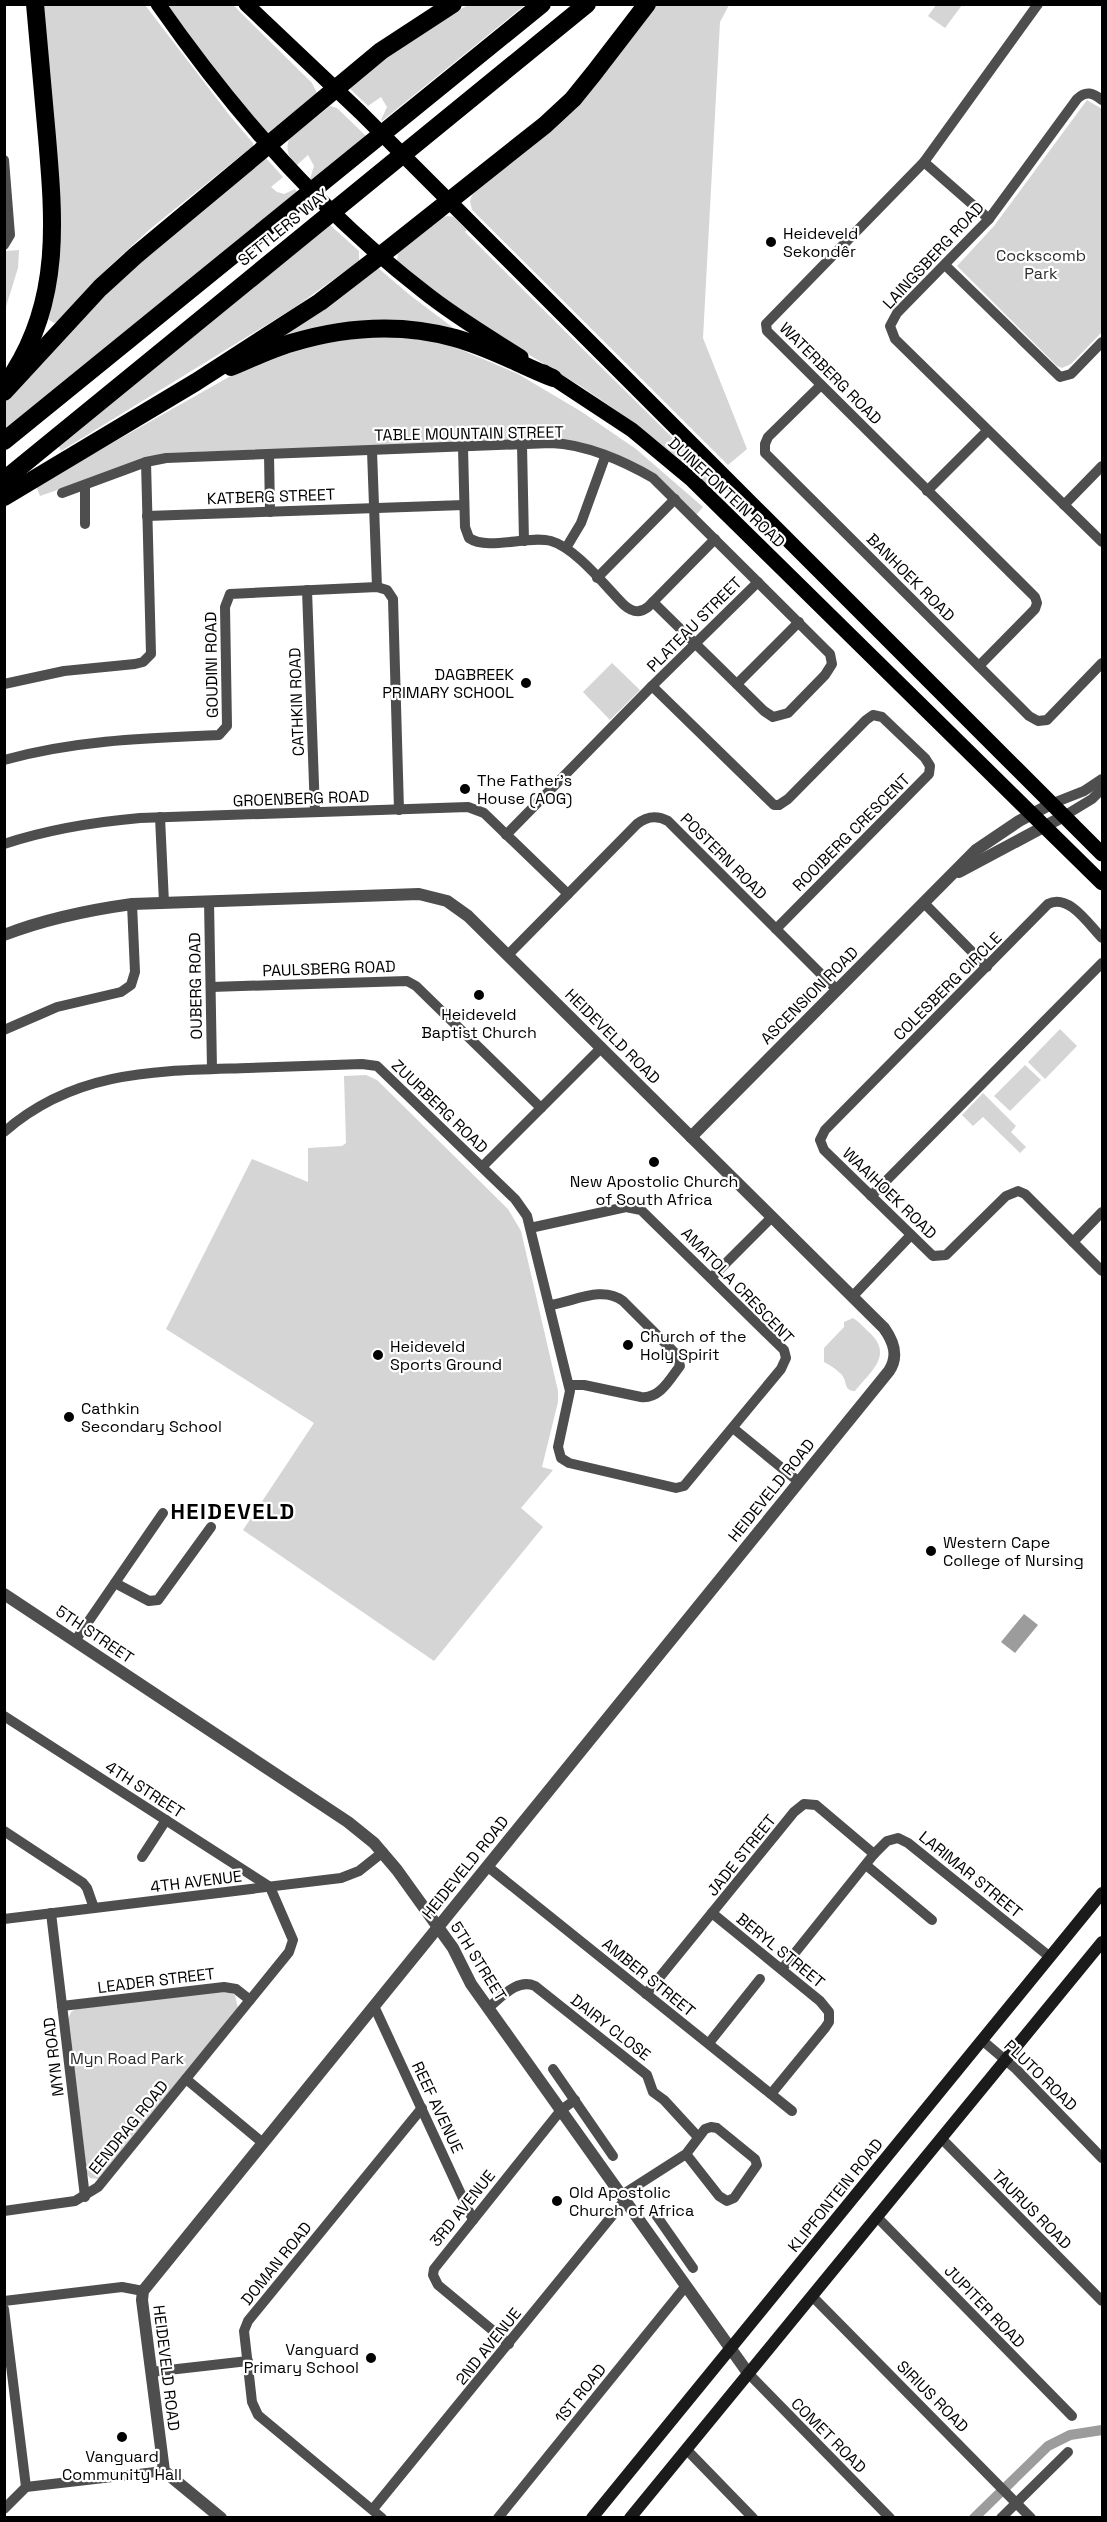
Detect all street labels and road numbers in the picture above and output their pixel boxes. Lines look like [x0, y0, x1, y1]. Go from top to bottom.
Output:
street label: SETTLERS WAY [233, 184, 333, 271]
street label: LAINGSBERG ROAD [878, 197, 989, 313]
street label: WATERBERG ROAD [775, 318, 886, 429]
street label: TABLE MOUNTAIN STREET [374, 421, 564, 446]
street label: DUINEFONTEIN ROAD [664, 432, 790, 552]
street label: KATBERG STREET [206, 484, 336, 509]
street label: BANHOEK ROAD [862, 529, 959, 626]
street label: PLATEAU STREET [642, 572, 747, 677]
street label: GOUDINI ROAD [200, 612, 223, 718]
street label: CATHKIN ROAD [284, 647, 309, 757]
street label: ROOIBERG CRESCENT [788, 769, 915, 896]
street label: GROENBERG ROAD [232, 786, 370, 811]
street label: POSTERN ROAD [676, 809, 771, 904]
street label: COLESBERG CIRCLE [889, 928, 1006, 1045]
street label: OUBERG ROAD [184, 932, 207, 1040]
street label: ASCENSION ROAD [756, 942, 863, 1049]
street label: PAULSBERG ROAD [262, 956, 396, 981]
street label: HEIDEVELD ROAD [560, 984, 665, 1089]
street label: ZUURBERG ROAD [387, 1055, 492, 1158]
street label: WAAIHOEK ROAD [838, 1143, 941, 1244]
street label: AMATOLA CRESCENT [677, 1223, 799, 1348]
street label: HEIDEVELD ROAD [723, 1434, 819, 1546]
street label: 5TH STREET [52, 1601, 138, 1668]
street label: 4TH STREET [101, 1756, 188, 1823]
street label: JADE STREET [702, 1810, 781, 1900]
street label: HEIDEVELD ROAD [417, 1811, 513, 1923]
street label: LARIMAR STREET [915, 1826, 1027, 1923]
street label: 4TH AVENUE [149, 1865, 243, 1898]
street label: BERYL STREET [732, 1908, 829, 1993]
street label: 5TH STREET [446, 1918, 511, 2005]
street label: AMBER STREET [598, 1933, 700, 2021]
street label: LEADER STREET [96, 1963, 216, 1998]
street label: DAIRY CLOSE [566, 1990, 655, 2065]
street label: MYN ROAD [38, 2016, 69, 2098]
street label: PLUTO ROAD [1000, 2035, 1082, 2116]
street label: REEF AVENUE [407, 2058, 468, 2157]
street label: EENDRAG ROAD [84, 2076, 173, 2179]
street label: KLIPFONTEIN ROAD [783, 2134, 888, 2256]
street label: TAURUS ROAD [987, 2165, 1076, 2254]
street label: 3RD AVENUE [425, 2166, 500, 2251]
street label: DOMAN ROAD [236, 2217, 316, 2309]
street label: JUPITER ROAD [940, 2260, 1030, 2352]
street label: 2ND AVENUE [451, 2303, 526, 2389]
street label: HEIDEVELD ROAD [148, 2304, 185, 2432]
street label: SIRIUS ROAD [892, 2356, 973, 2437]
street label: 1ST ROAD [550, 2359, 611, 2427]
street label: COMET ROAD [786, 2393, 871, 2478]

